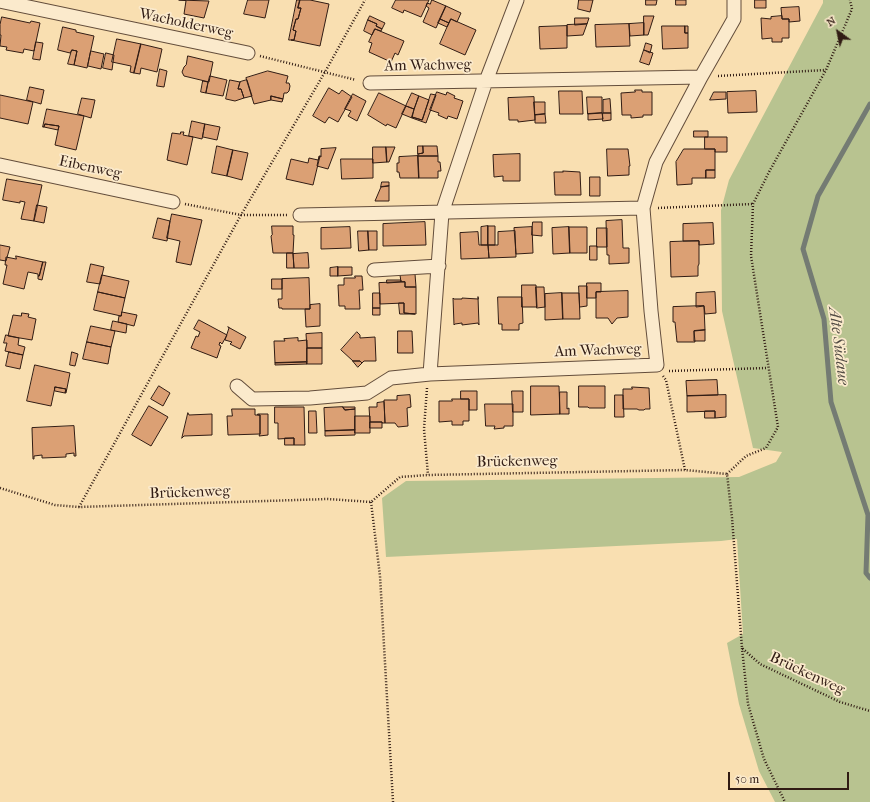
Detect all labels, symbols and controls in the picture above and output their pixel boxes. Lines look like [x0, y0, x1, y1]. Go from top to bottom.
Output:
street label: Wacholderweg [137, 5, 235, 43]
north arrow [818, 12, 858, 52]
text: N [824, 14, 838, 29]
street label: Am Wachweg [384, 56, 472, 76]
street label: Eibenweg [57, 153, 123, 183]
water label: Alte Südaue [824, 306, 852, 386]
street label: Am Wachweg [554, 340, 642, 362]
street label: Brückenweg [476, 452, 558, 472]
street label: Brückenweg [149, 483, 231, 503]
street label: Brückenweg [767, 649, 847, 699]
scale bar [730, 764, 851, 790]
text: 50 m [735, 772, 759, 786]

